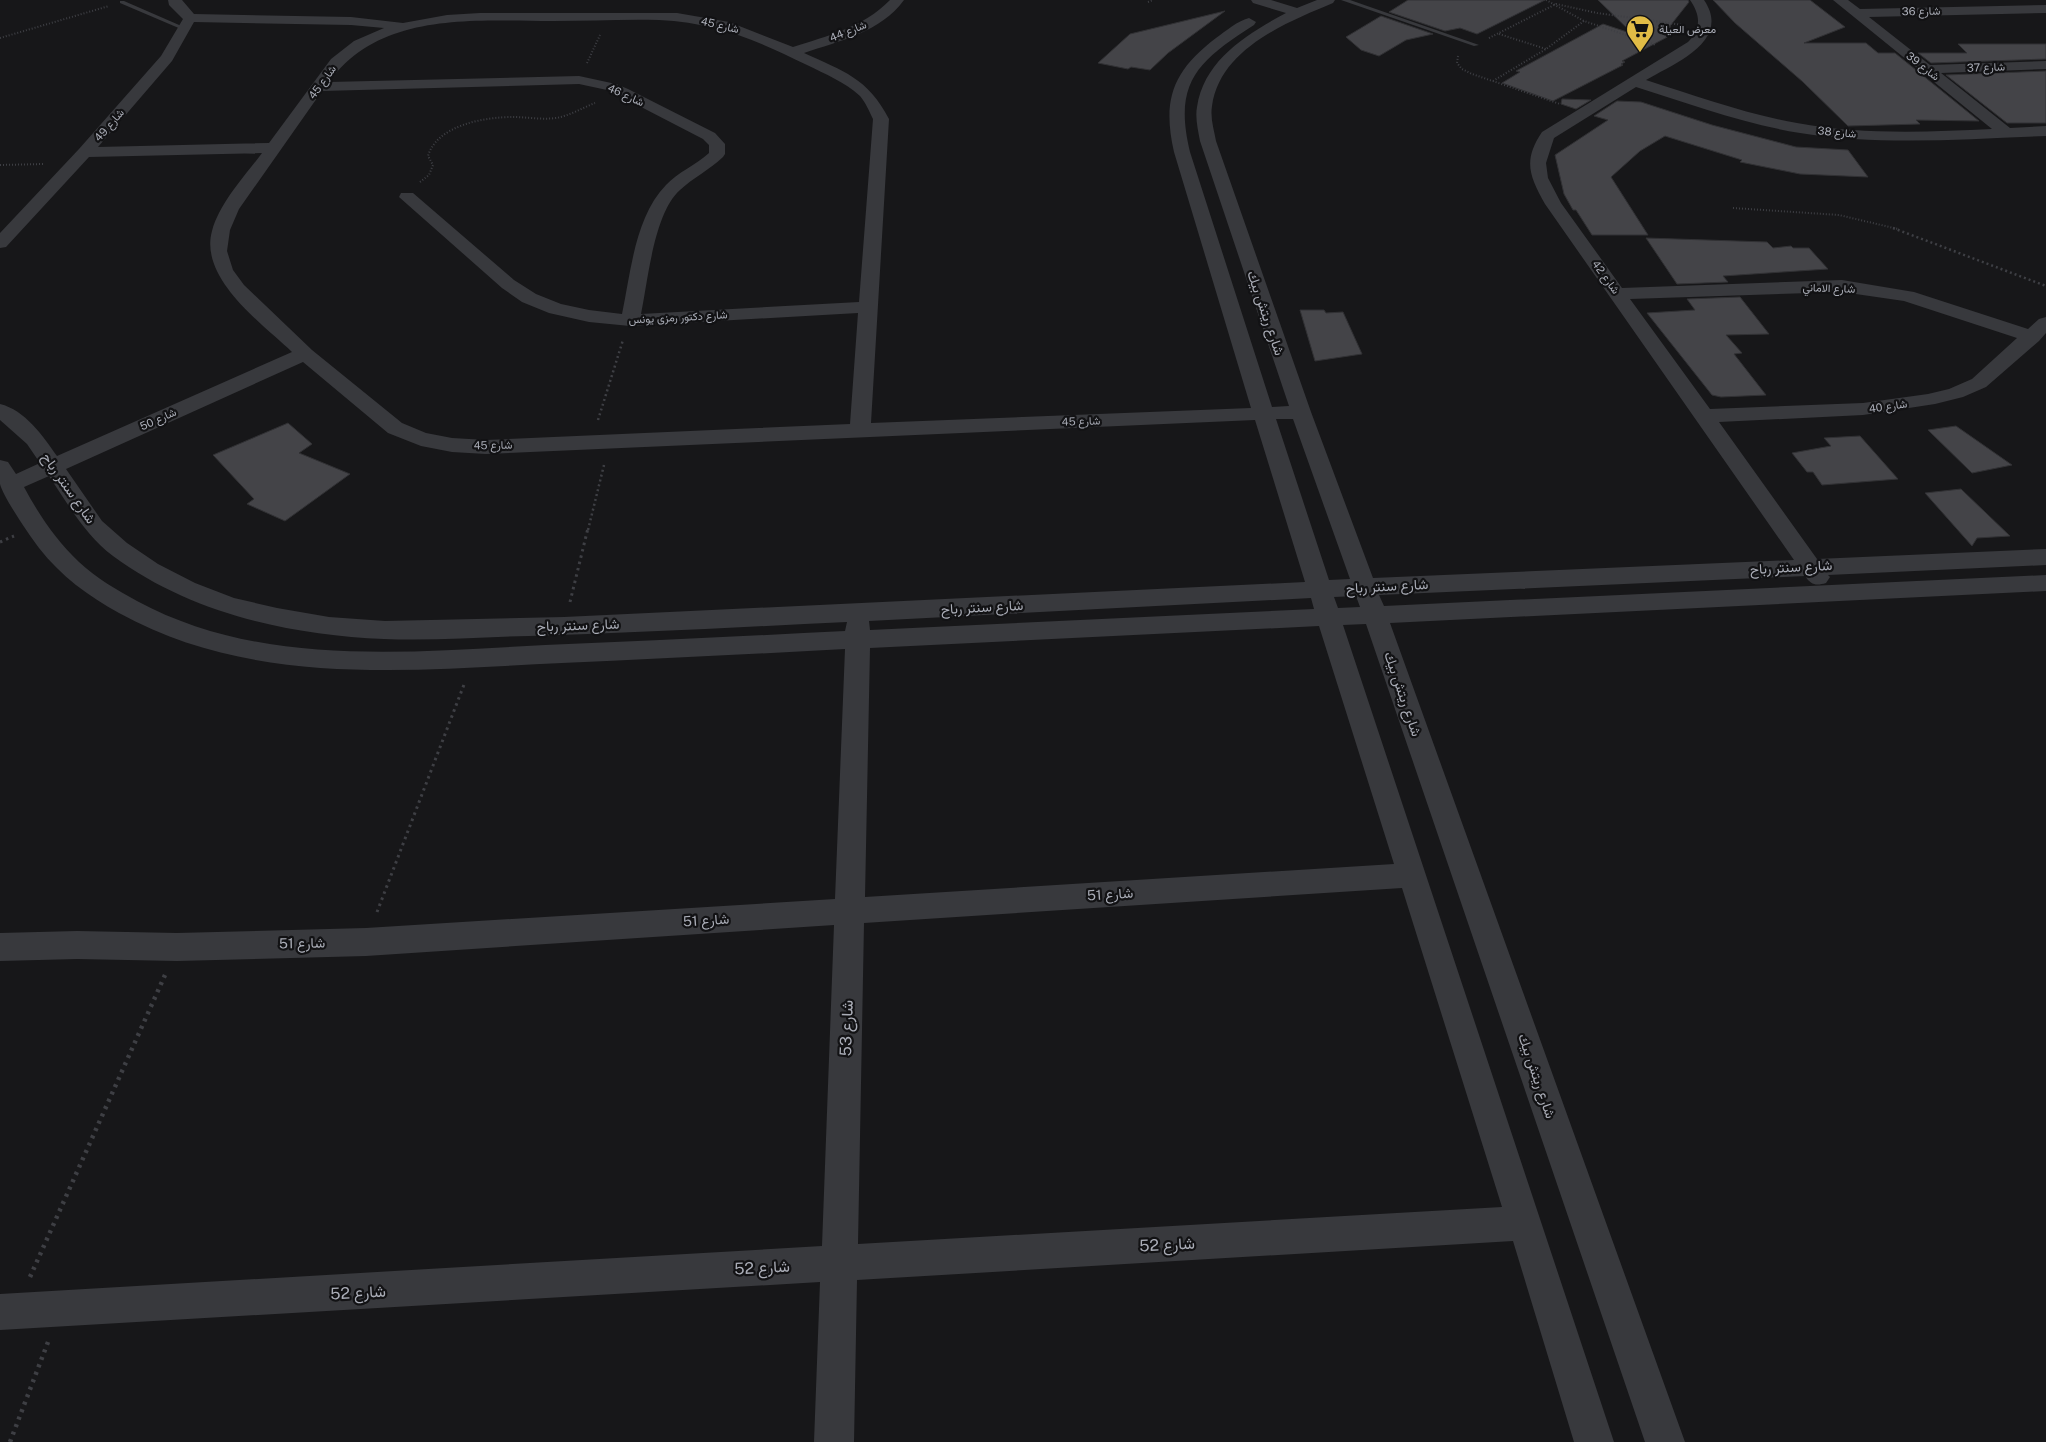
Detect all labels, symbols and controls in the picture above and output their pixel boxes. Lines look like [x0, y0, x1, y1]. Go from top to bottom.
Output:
street label: شارع 36 [1902, 5, 1941, 19]
supermarket icon: معرض العيلة [1625, 14, 1655, 53]
street label: شارع 45 [699, 15, 741, 37]
street label: شارع 44 [828, 18, 869, 46]
place label: معرض العيلة [1659, 23, 1716, 36]
street label: شارع 39 [1903, 49, 1942, 84]
street label: شارع 37 [1967, 60, 2006, 76]
street label: شارع 45 [306, 63, 340, 102]
street label: شارع 46 [605, 82, 646, 110]
street label: شارع 49 [92, 106, 128, 145]
street label: شارع 38 [1817, 124, 1857, 142]
street label: شارع 42 [1588, 258, 1622, 297]
street label: شارع ريتش بيك [1241, 269, 1288, 358]
street label: شارع الاماني [1802, 281, 1856, 299]
street label: شارع دكتور رمزى يونس [628, 308, 728, 328]
street label: شارع 40 [1868, 397, 1908, 417]
street label: شارع 50 [138, 406, 179, 434]
street label: شارع 45 [1061, 414, 1101, 430]
street label: شارع 45 [474, 439, 513, 453]
street label: شارع سنتر رباح [36, 450, 99, 528]
street label: شارع سنتر رباح [1749, 557, 1833, 580]
street label: شارع سنتر رباح [1345, 576, 1429, 599]
street label: شارع سنتر رباح [940, 597, 1024, 620]
street label: شارع سنتر رباح [536, 616, 620, 637]
street label: شارع ريتش بيك [1378, 650, 1425, 739]
street label: شارع 51 [1086, 884, 1134, 907]
street label: شارع 51 [682, 910, 730, 933]
street label: شارع 51 [279, 935, 325, 954]
street label: شارع 53 [836, 999, 859, 1057]
street label: شارع ريتش بيك [1512, 1032, 1559, 1121]
street label: شارع 52 [1139, 1234, 1196, 1257]
street label: شارع 52 [734, 1257, 791, 1280]
street label: شارع 52 [330, 1282, 387, 1305]

